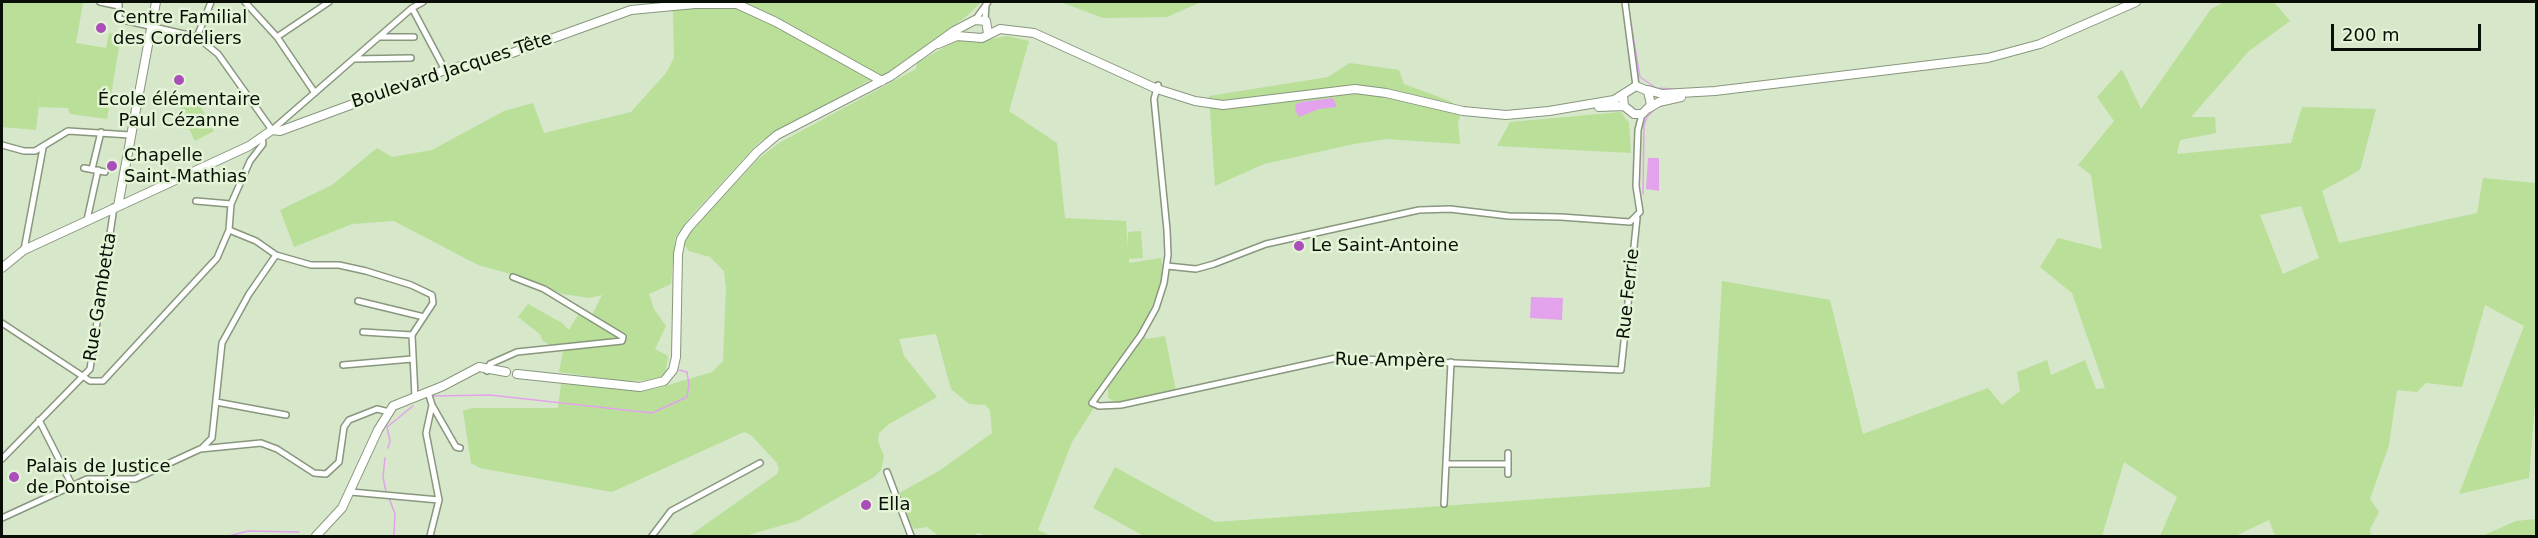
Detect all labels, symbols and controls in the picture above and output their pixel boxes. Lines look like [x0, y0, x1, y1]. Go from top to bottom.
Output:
place label: Centre Familial des Cordeliers [113, 7, 247, 50]
scale bar [2334, 12, 2484, 50]
marker: Centre Familial des Cordeliers [94, 21, 108, 35]
text: 200 m [2342, 24, 2400, 45]
street label: Boulevard Jacques Tête [349, 28, 555, 114]
marker: École élémentaire Paul Cézanne [172, 73, 186, 87]
place label: École élémentaire Paul Cézanne [98, 89, 260, 132]
place label: Chapelle Saint-Mathias [124, 145, 247, 188]
marker: Chapelle Saint-Mathias [105, 159, 119, 173]
street label: Rue Gambetta [80, 231, 122, 363]
place label: Le Saint-Antoine [1311, 235, 1459, 257]
marker: Le Saint-Antoine [1292, 239, 1306, 253]
street label: Rue Ferrie [1614, 248, 1644, 340]
street label: Rue Ampère [1335, 349, 1445, 373]
place label: Palais de Justice de Pontoise [26, 456, 171, 498]
marker: Palais de Justice de Pontoise [7, 470, 21, 484]
place label: Ella [878, 494, 910, 516]
marker: Ella [859, 498, 873, 512]

